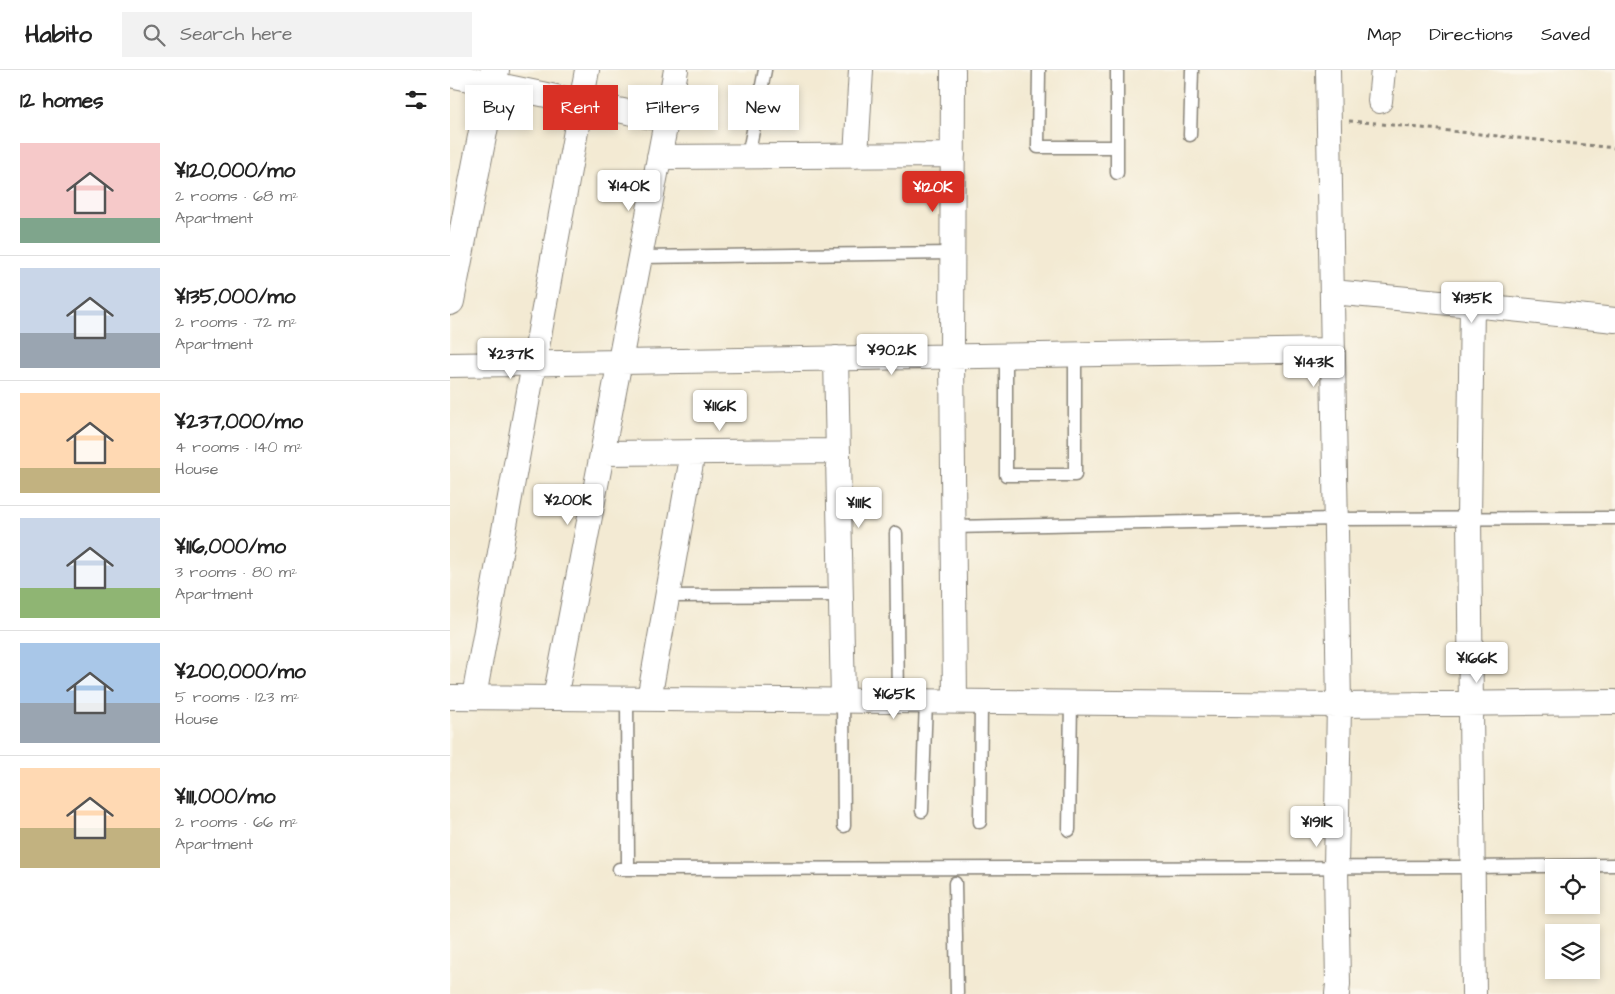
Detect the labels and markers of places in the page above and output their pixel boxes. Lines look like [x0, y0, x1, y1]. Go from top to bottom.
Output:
pin: ¥140K [594, 170, 664, 212]
pin: ¥120K [898, 170, 968, 213]
pin: ¥135K [1437, 282, 1507, 324]
pin: ¥90.2K [851, 334, 933, 376]
pin: ¥237K [476, 338, 546, 380]
pin: ¥143K [1279, 346, 1349, 388]
pin: ¥116K [685, 390, 755, 432]
pin: ¥200K [533, 484, 603, 526]
pin: ¥111K [824, 486, 894, 529]
pin: ¥166K [1442, 642, 1512, 684]
pin: ¥165K [859, 678, 929, 720]
pin: ¥191K [1282, 806, 1352, 848]

